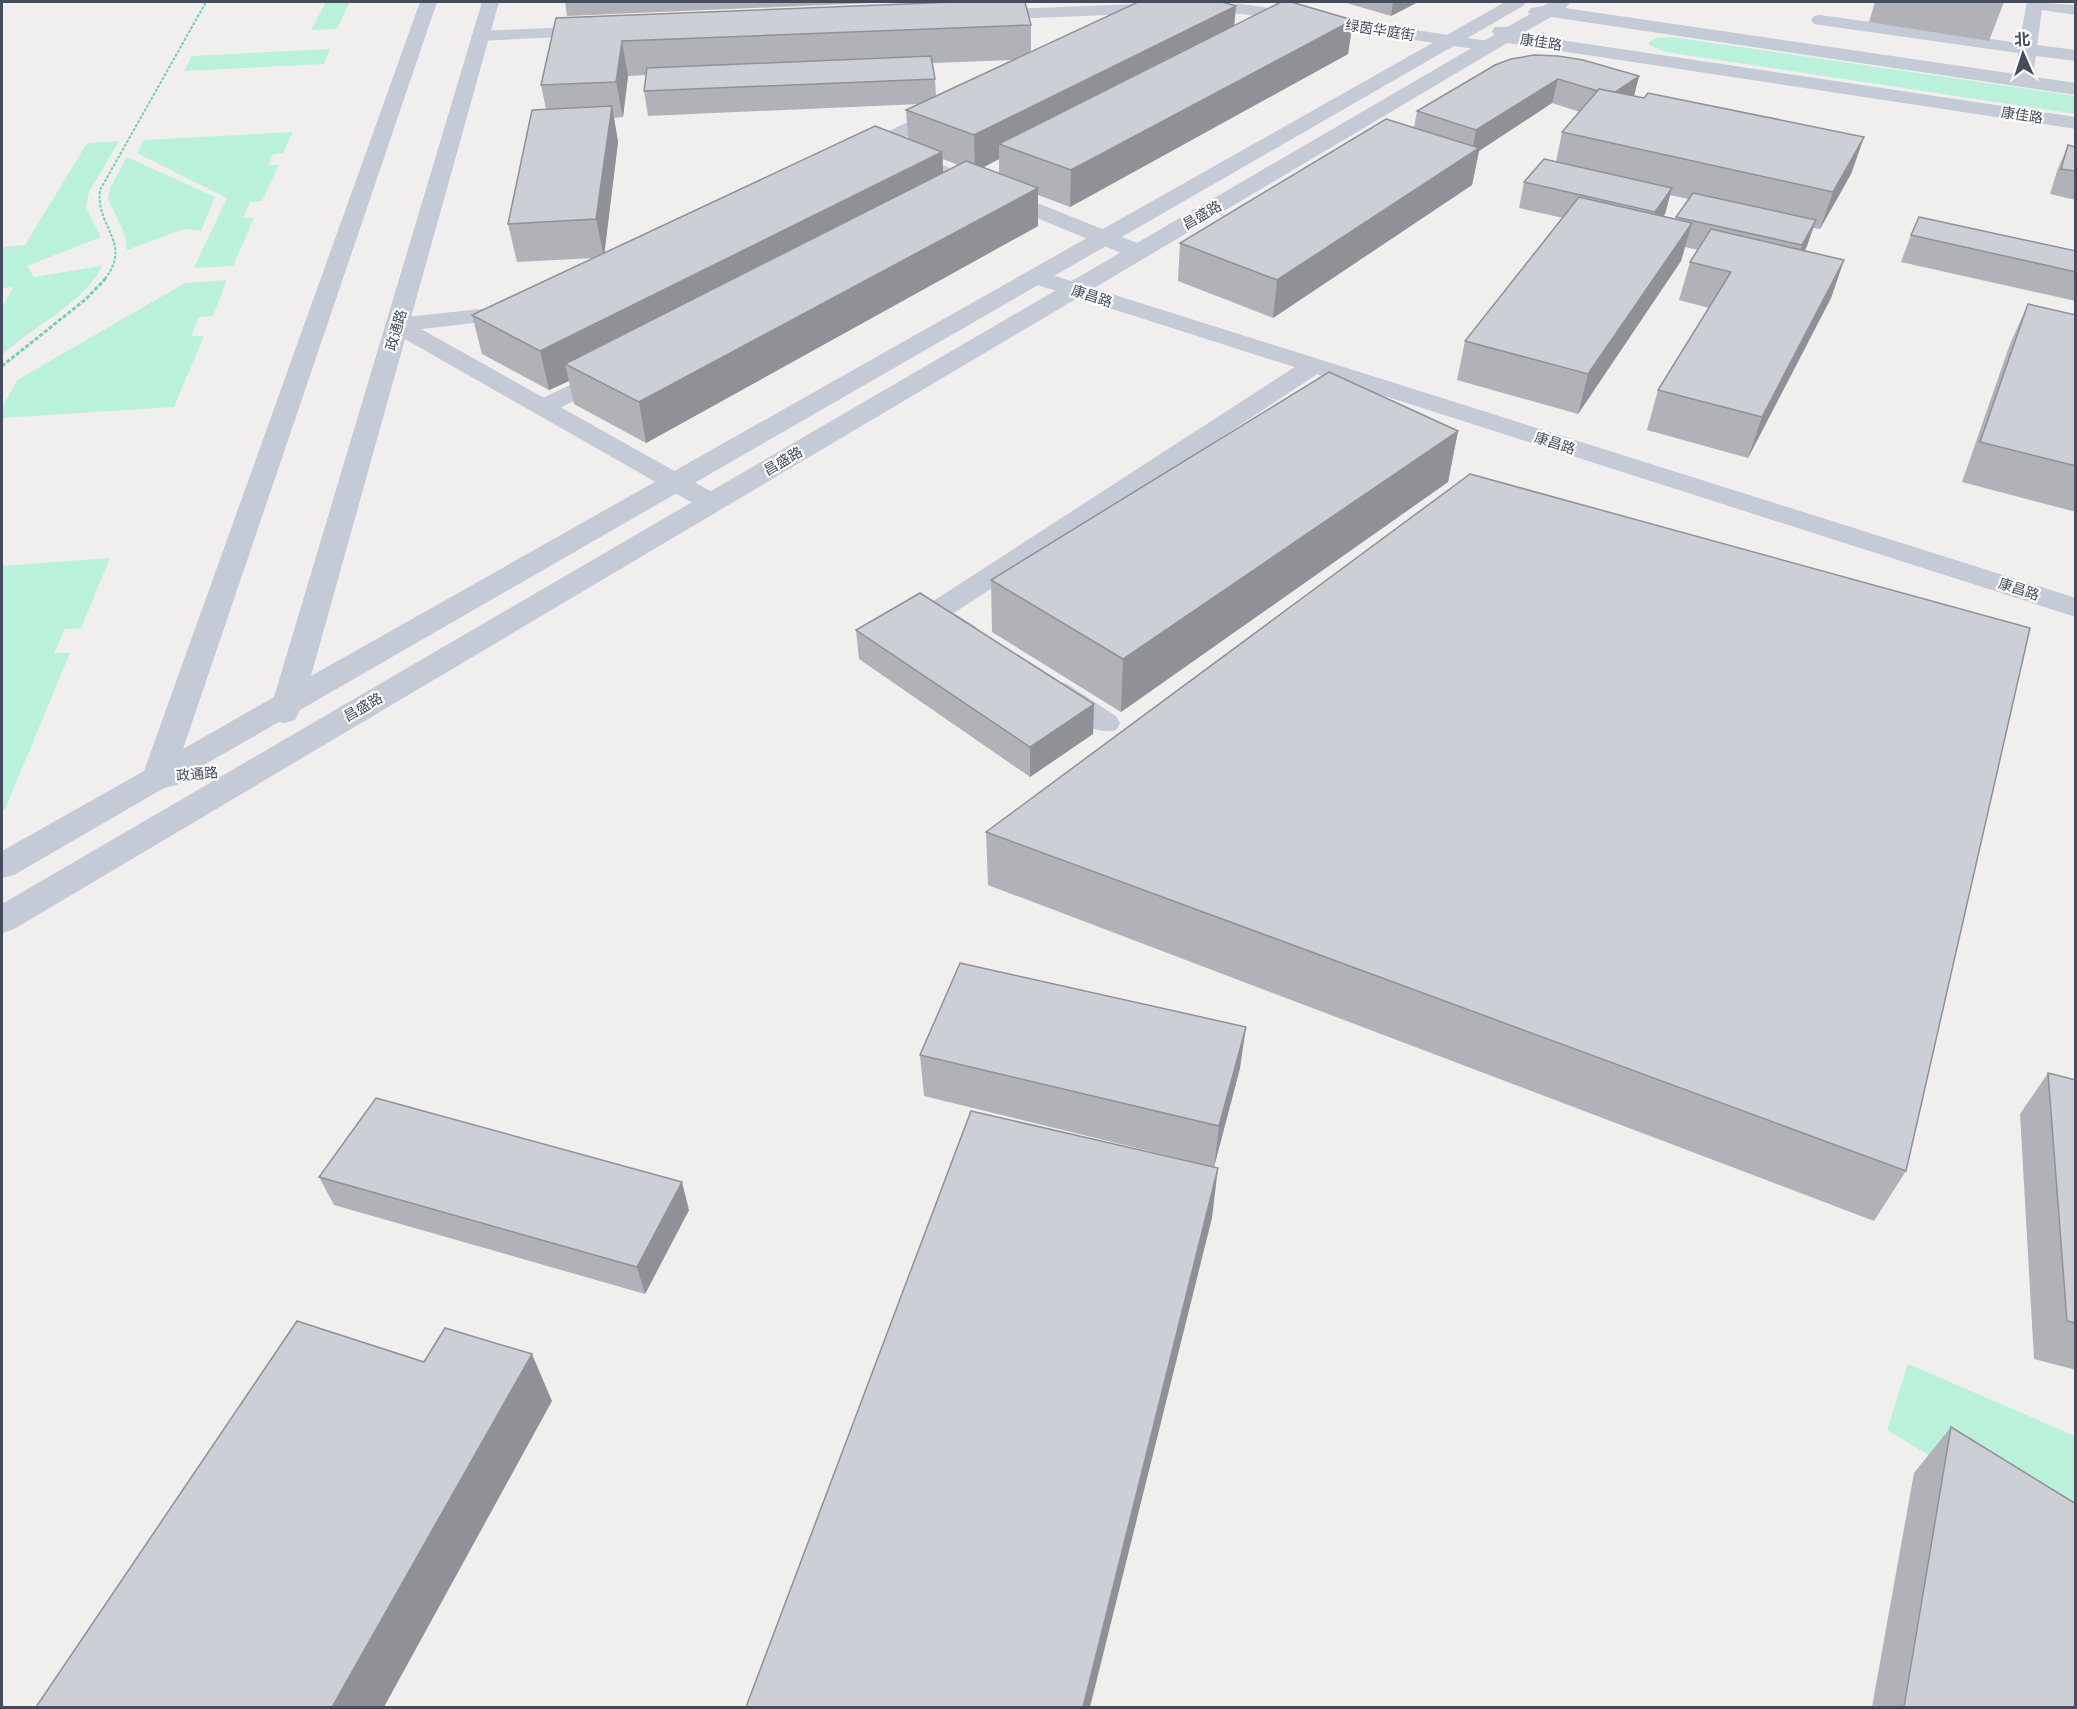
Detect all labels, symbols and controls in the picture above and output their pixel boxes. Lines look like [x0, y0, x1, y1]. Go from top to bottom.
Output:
street label: 绿茵华庭街 [1344, 16, 1416, 44]
north arrow [1993, 24, 2053, 84]
text: 北 [2014, 29, 2031, 49]
street label: 康佳路 [1519, 30, 1563, 54]
street label: 康佳路 [2000, 103, 2044, 127]
street label: 昌盛路 [1179, 197, 1225, 233]
street label: 康昌路 [1069, 281, 1115, 311]
street label: 政通路 [382, 307, 410, 353]
street label: 康昌路 [1532, 428, 1578, 458]
street label: 昌盛路 [760, 443, 806, 479]
street label: 康昌路 [1996, 574, 2042, 604]
street label: 昌盛路 [340, 689, 386, 725]
street label: 政通路 [175, 763, 219, 785]

